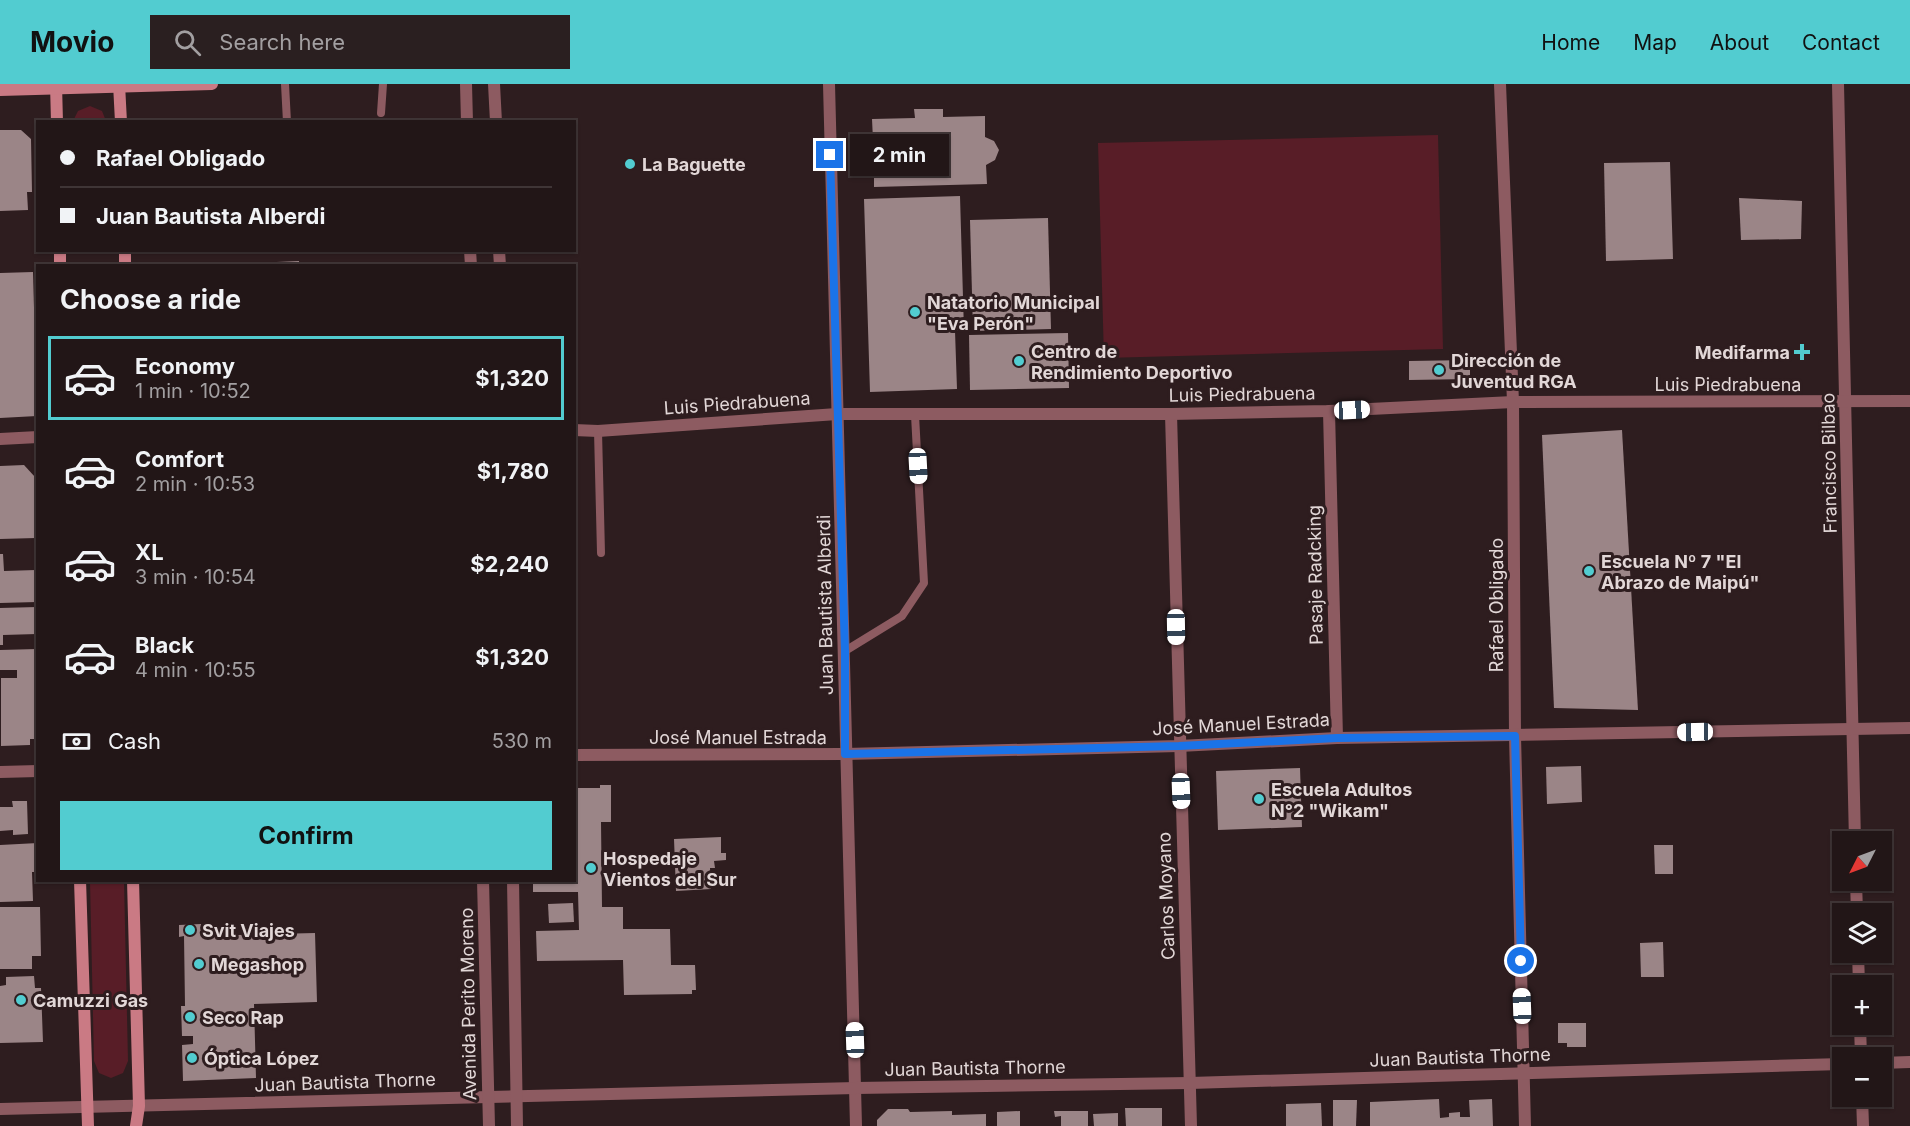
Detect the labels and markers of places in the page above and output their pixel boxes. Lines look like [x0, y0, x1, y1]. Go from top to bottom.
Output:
place label: La Baguette [642, 154, 746, 175]
marker: La Baguette [623, 157, 637, 171]
place label: Natatorio Municipal "Eva Perón" [927, 292, 1100, 334]
marker: Natatorio Municipal "Eva Perón" [908, 305, 922, 319]
place label: Centro de Rendimiento Deportivo [1031, 341, 1232, 383]
place label: Medifarma [1695, 342, 1790, 363]
marker: Medifarma [1795, 345, 1809, 359]
place label: Dirección de Juventud RGA [1451, 350, 1577, 392]
marker: Centro de Rendimiento Deportivo [1012, 354, 1026, 368]
marker: Dirección de Juventud RGA [1432, 363, 1446, 377]
place label: Escuela Nº 7 "El Abrazo de Maipú" [1601, 551, 1759, 593]
marker: Escuela Nº 7 "El Abrazo de Maipú" [1582, 564, 1596, 578]
place label: Escuela Adultos N°2 "Wikam" [1271, 779, 1412, 821]
marker: Escuela Adultos N°2 "Wikam" [1252, 792, 1266, 806]
place label: Hospedaje Vientos del Sur [603, 848, 737, 890]
marker: Hospedaje Vientos del Sur [584, 861, 598, 875]
place label: Svit Viajes [202, 920, 295, 941]
marker: Svit Viajes [183, 923, 197, 937]
place label: Megashop [211, 954, 304, 975]
marker: Megashop [192, 957, 206, 971]
place label: Camuzzi Gas [33, 990, 148, 1011]
marker: Camuzzi Gas [14, 993, 28, 1007]
place label: Seco Rap [202, 1007, 284, 1028]
marker: Seco Rap [183, 1010, 197, 1024]
place label: Óptica López [204, 1048, 319, 1069]
marker: Óptica López [185, 1051, 199, 1065]

